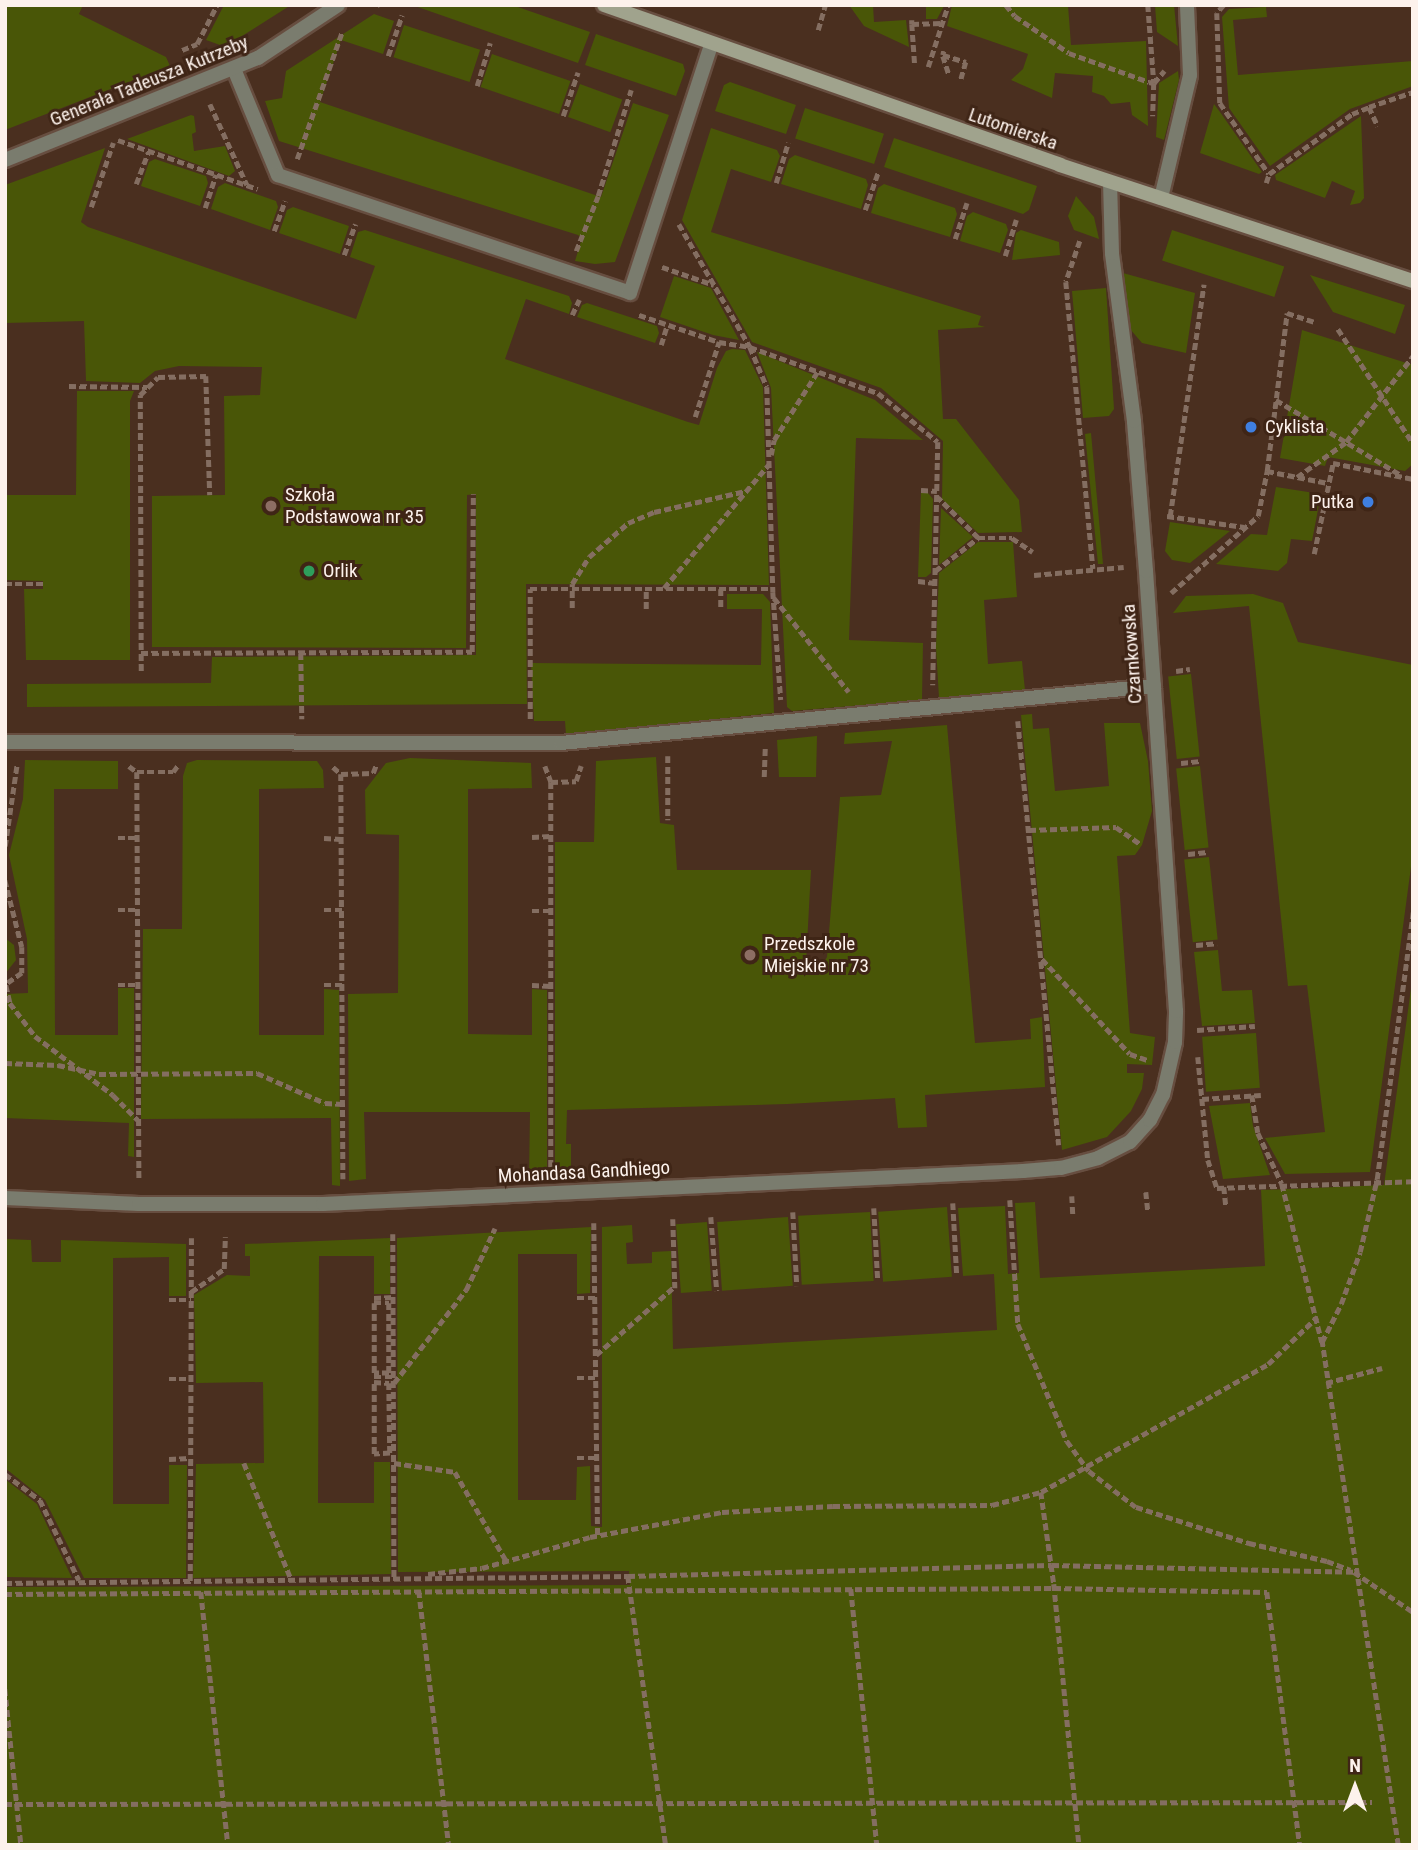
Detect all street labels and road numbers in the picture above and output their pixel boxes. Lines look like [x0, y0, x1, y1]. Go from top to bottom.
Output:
street label: Generała Tadeusza Kutrzeby [46, 31, 252, 131]
street label: Lutomierska [966, 103, 1060, 155]
street label: Czarnkowska [1117, 603, 1147, 705]
street label: Mohandasa Gandhiego [497, 1156, 671, 1188]

